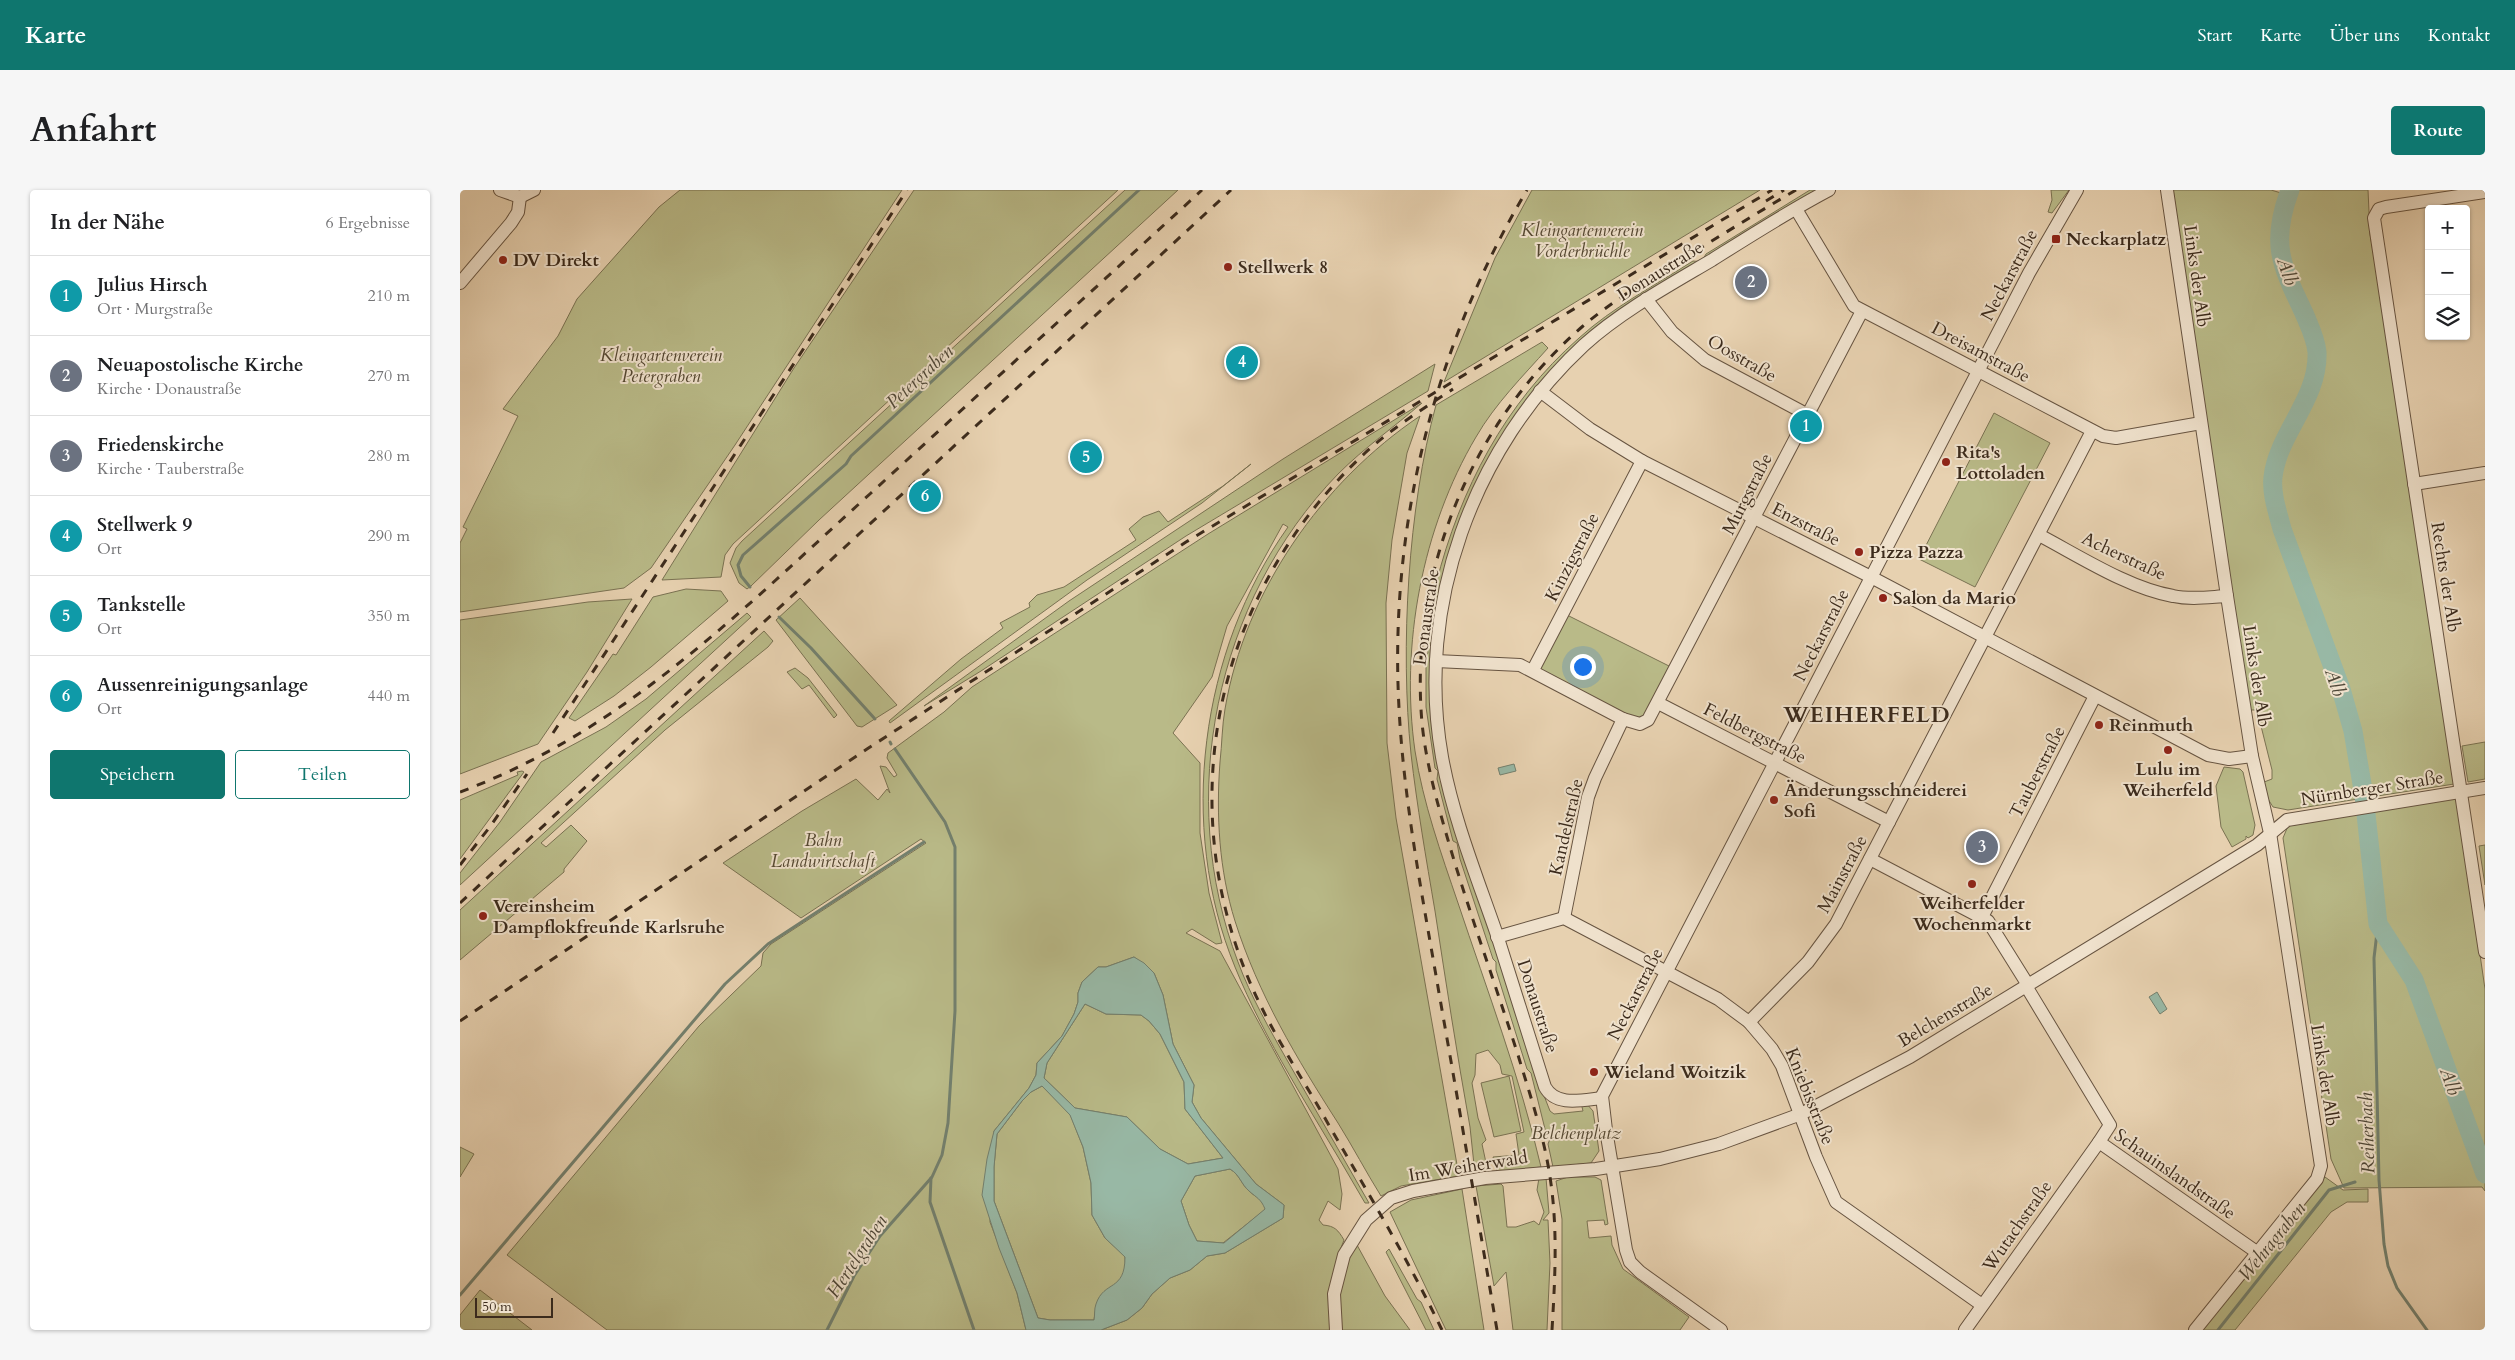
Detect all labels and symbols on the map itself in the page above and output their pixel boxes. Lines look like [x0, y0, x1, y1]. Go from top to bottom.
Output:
park label: Kleingartenverein Vorderbrüchle [1521, 218, 1643, 264]
street label: Links der Alb [2177, 223, 2216, 329]
street label: Neckarstraße [1975, 225, 2044, 326]
place label: Neckarplatz [2066, 227, 2166, 252]
marker: Neckarplatz [2050, 233, 2062, 245]
street label: Donaustraße [1612, 235, 1708, 308]
place label: DV Direkt [513, 248, 599, 273]
water label: Alb [2270, 253, 2304, 289]
marker: DV Direkt [497, 254, 509, 266]
place label: Stellwerk 8 [1238, 255, 1328, 280]
marker: Stellwerk 8 [1222, 261, 1234, 273]
pin: 2 [1735, 263, 1767, 301]
street label: Dreisamstraße [1927, 316, 2034, 389]
street label: Oosstraße [1702, 329, 1781, 388]
water label: Petergraben [880, 338, 960, 415]
park label: Kleingartenverein Petergraben [600, 343, 722, 389]
pin: 4 [1226, 343, 1258, 381]
pin: 1 [1790, 407, 1822, 445]
pin: 5 [1070, 438, 1102, 476]
place label: Rita's Lottoladen [1956, 440, 2046, 486]
street label: Murgstraße [1716, 449, 1779, 539]
marker: Rita's Lottoladen [1940, 456, 1952, 468]
pin: 6 [909, 477, 941, 515]
street label: Enzstraße [1767, 496, 1845, 552]
street label: Kinzigstraße [1539, 508, 1606, 606]
street label: Rechts der Alb [2424, 520, 2467, 634]
street label: Acherstraße [2077, 526, 2170, 587]
place label: Pizza Pazza [1869, 540, 1964, 565]
marker: Pizza Pazza [1853, 546, 1865, 558]
street label: Donaustraße [1407, 567, 1446, 667]
street label: Neckarstraße [1787, 585, 1855, 686]
place label: Salon da Mario [1893, 586, 2016, 611]
marker: Salon da Mario [1877, 592, 1889, 604]
street label: Links der Alb [2236, 623, 2277, 729]
your location [1570, 654, 1596, 680]
water label: Alb [2318, 664, 2352, 700]
street label: Feldbergstraße [1699, 697, 1810, 770]
district label: WEIHERFELD [1782, 700, 1951, 730]
place label: Reinmuth [2109, 713, 2193, 738]
marker: Reinmuth [2093, 719, 2105, 731]
street label: Tauberstraße [2004, 722, 2071, 823]
marker: Lulu im Weiherfeld [2162, 744, 2174, 756]
place label: Lulu im Weiherfeld [2122, 757, 2214, 803]
street label: Nürnberger Straße [2299, 765, 2445, 812]
street label: Kandelstraße [1543, 776, 1590, 878]
place label: Änderungsschneiderei Sofi [1784, 778, 1967, 824]
marker: Änderungsschneiderei Sofi [1768, 794, 1780, 806]
park label: Bahn Landwirtschaft [771, 828, 876, 874]
pin: 3 [1966, 828, 1998, 866]
street label: Mainstraße [1811, 831, 1873, 918]
marker: Weiherfelder Wochenmarkt [1966, 878, 1978, 890]
place label: Weiherfelder Wochenmarkt [1912, 891, 2032, 937]
place label: Vereinsheim Dampflokfreunde Karlsruhe [493, 894, 725, 940]
marker: Vereinsheim Dampflokfreunde Karlsruhe [477, 910, 489, 922]
street label: Neckarstraße [1601, 944, 1669, 1045]
street label: Donaustraße [1511, 956, 1564, 1056]
street label: Belchenstraße [1893, 977, 1997, 1054]
street label: Links der Alb [2304, 1022, 2345, 1128]
street label: Kniebisstraße [1779, 1044, 1840, 1148]
place label: Wieland Woitzik [1603, 1060, 1747, 1085]
water label: Alb [2433, 1063, 2467, 1099]
marker: Wieland Woitzik [1588, 1066, 1600, 1078]
water label: Reiherbach [2353, 1092, 2381, 1174]
park label: Belchenplatz [1531, 1121, 1621, 1146]
street label: Schauinslandstraße [2109, 1123, 2241, 1226]
street label: Im Weiherwald [1407, 1145, 1530, 1188]
street label: Wutachstraße [1976, 1176, 2058, 1278]
water label: Wehragraben [2232, 1196, 2312, 1287]
water label: Hertelgraben [820, 1209, 894, 1303]
scale bar [475, 1295, 552, 1318]

